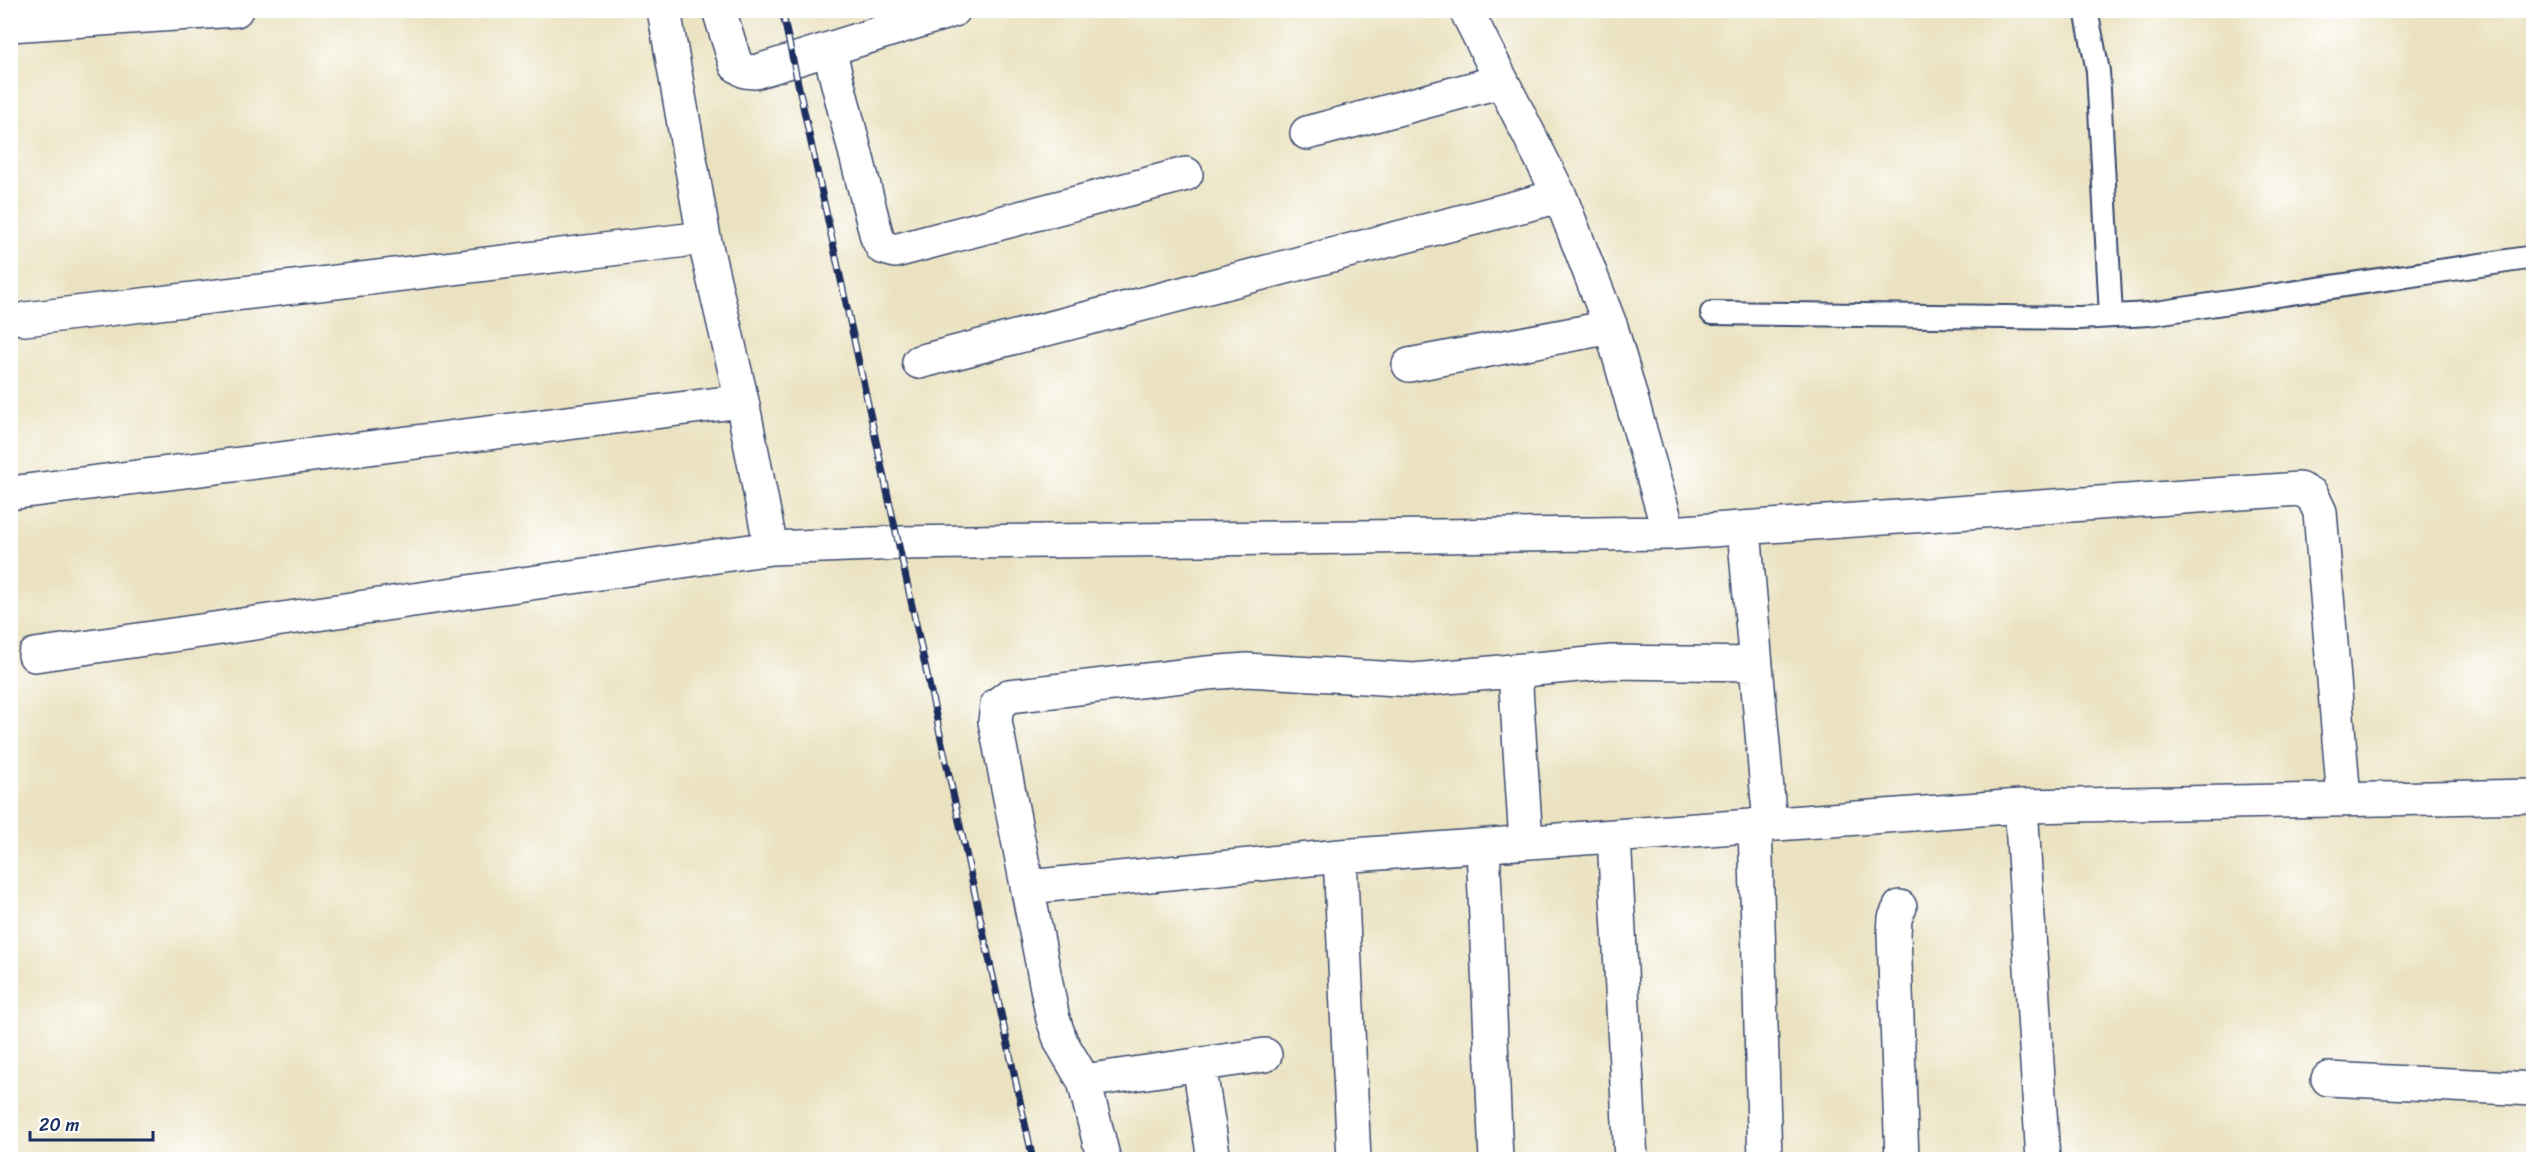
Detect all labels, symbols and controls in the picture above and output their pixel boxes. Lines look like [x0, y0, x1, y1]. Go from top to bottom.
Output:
scale bar [30, 1104, 153, 1142]
text: 20 m [39, 1109, 79, 1141]

